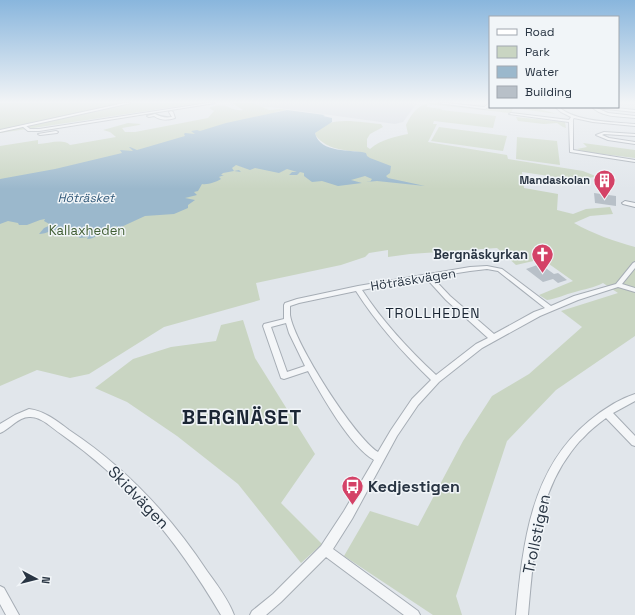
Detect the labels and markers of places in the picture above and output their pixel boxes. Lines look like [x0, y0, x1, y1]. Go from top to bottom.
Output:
building icon: Mandaskolan [592, 167, 618, 200]
place label: Mandaskolan [519, 173, 590, 187]
church icon: Bergnäskyrkan [530, 241, 556, 274]
place label: Bergnäskyrkan [433, 246, 528, 263]
bus stop icon: Kedjestigen [340, 473, 366, 506]
place label: Kedjestigen [368, 476, 460, 497]

